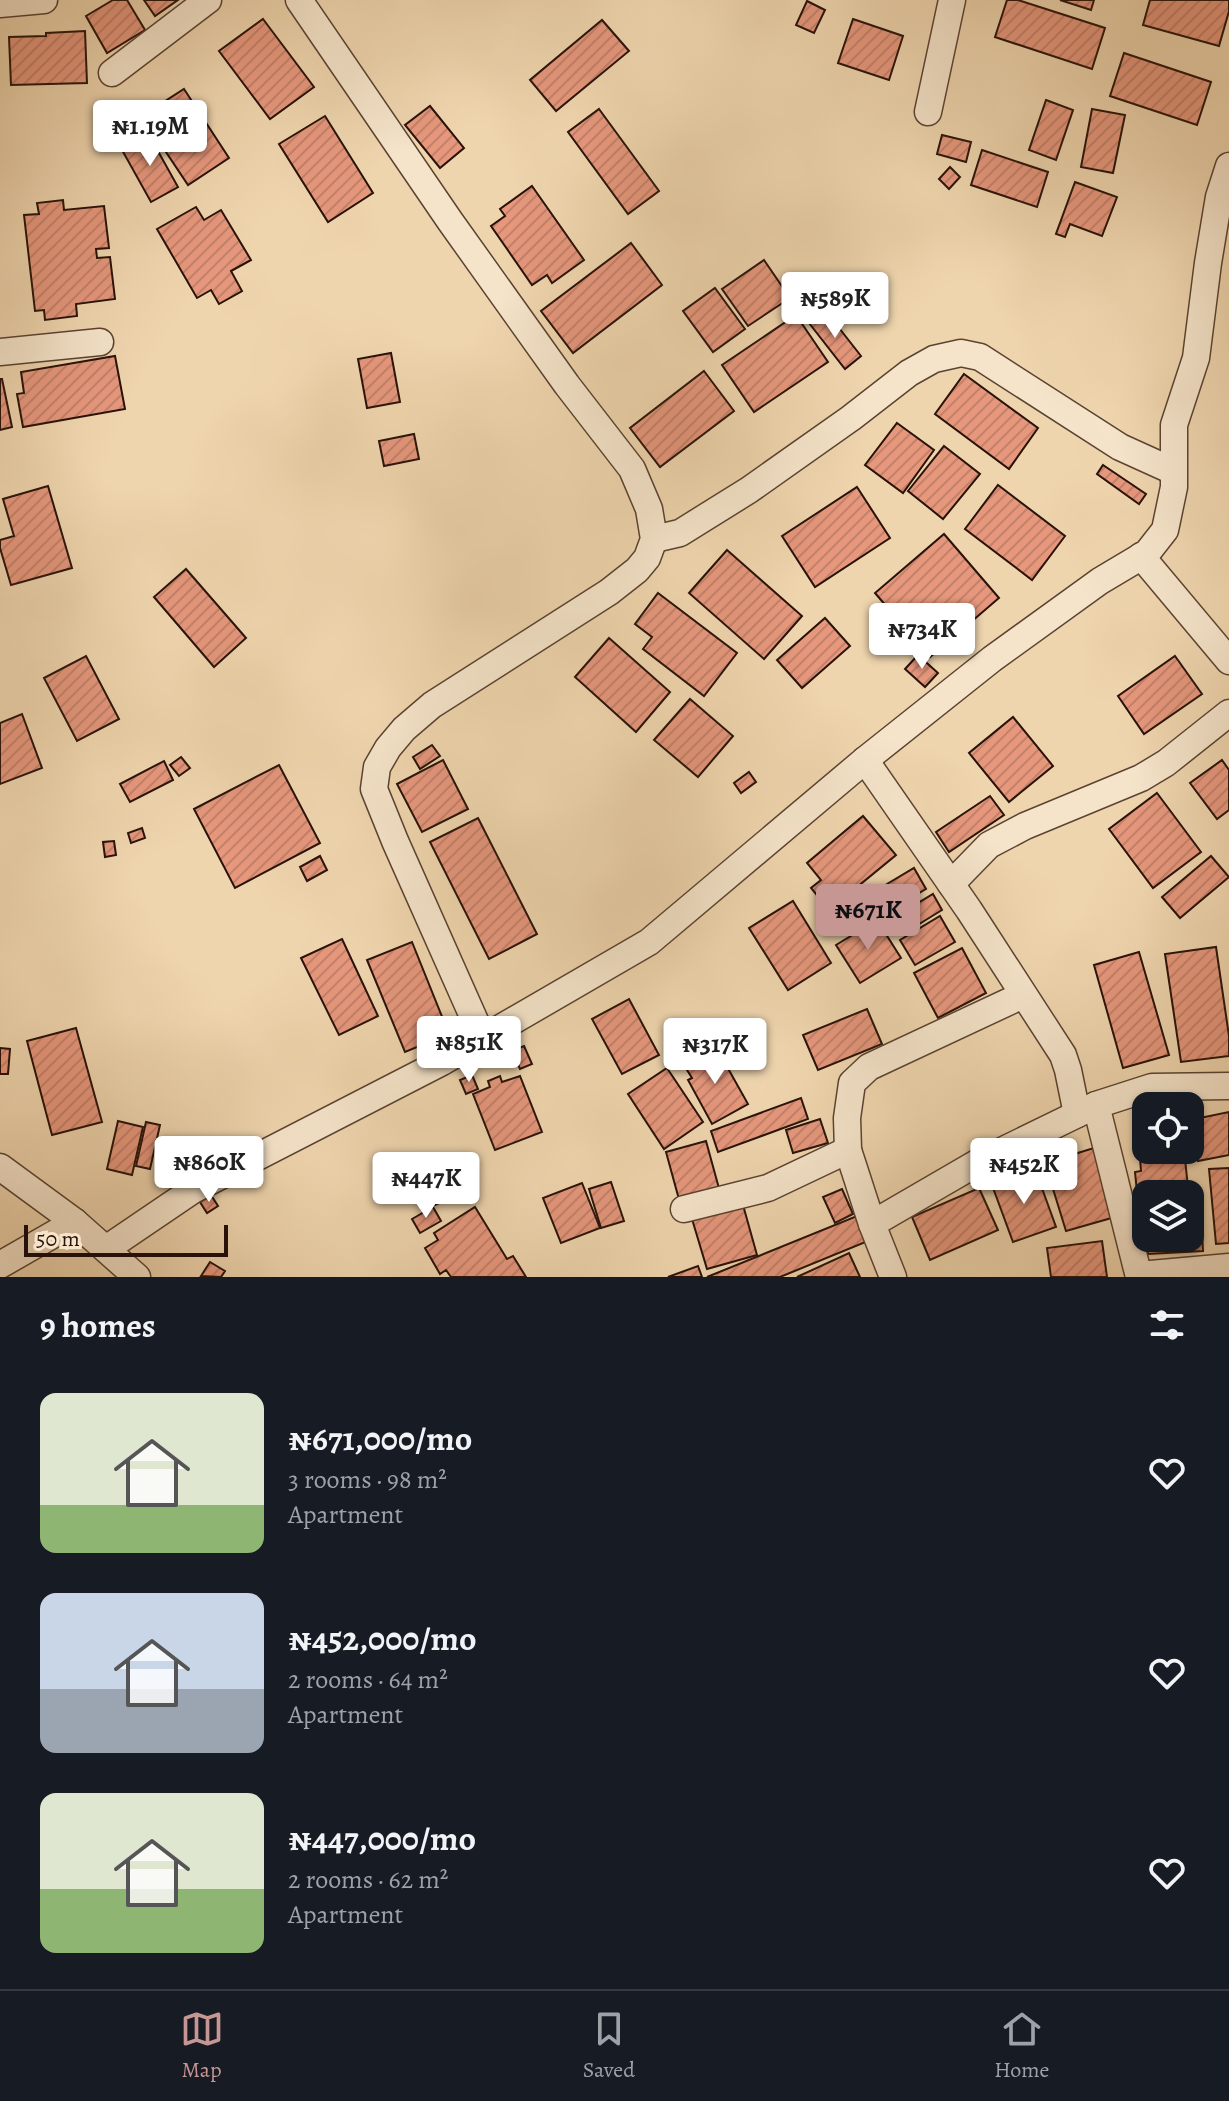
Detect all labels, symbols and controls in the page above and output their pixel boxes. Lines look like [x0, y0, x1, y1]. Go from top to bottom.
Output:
pin: ₦1.19M [85, 100, 215, 168]
text: ₦1.19M [111, 108, 189, 143]
pin: ₦589K [779, 272, 891, 340]
text: ₦589K [799, 280, 871, 315]
pin: ₦734K [866, 603, 978, 671]
text: ₦734K [887, 611, 957, 646]
pin: ₦671K [812, 884, 924, 952]
text: ₦671K [834, 892, 902, 927]
pin: ₦851K [413, 1016, 525, 1084]
pin: ₦317K [659, 1018, 771, 1086]
text: ₦851K [435, 1024, 503, 1059]
text: ₦317K [681, 1026, 749, 1061]
map controls [1132, 1092, 1204, 1252]
button: locate [1132, 1092, 1204, 1164]
pin: ₦860K [153, 1136, 265, 1204]
pin: ₦452K [968, 1138, 1080, 1206]
text: ₦860K [172, 1144, 246, 1179]
text: ₦452K [988, 1146, 1060, 1181]
pin: ₦447K [370, 1152, 482, 1220]
text: ₦447K [391, 1160, 461, 1195]
button: layers [1132, 1180, 1204, 1252]
scale bar [24, 1221, 228, 1257]
text: 50 m [36, 1224, 80, 1254]
text: 9 homes [40, 1302, 156, 1349]
icon: filters [1145, 1303, 1189, 1347]
text: ₦671,000/mo [288, 1415, 472, 1462]
icon: home [104, 1425, 200, 1521]
icon: heart [1145, 1451, 1189, 1495]
text: 3 rooms · 98 m² [288, 1462, 447, 1497]
text: Apartment [288, 1497, 403, 1532]
text: ₦452,000/mo [288, 1615, 477, 1662]
icon: home [104, 1625, 200, 1721]
icon: heart [1145, 1651, 1189, 1695]
text: 2 rooms · 64 m² [288, 1662, 448, 1697]
text: Apartment [288, 1697, 403, 1732]
text: ₦447,000/mo [288, 1815, 476, 1862]
icon: home [104, 1825, 200, 1921]
icon: heart [1145, 1851, 1189, 1895]
text: 2 rooms · 62 m² [288, 1862, 448, 1897]
text: Apartment [288, 1897, 403, 1932]
tab: Map [180, 2007, 224, 2085]
tab: Saved [583, 2007, 635, 2085]
tab: Home [994, 2007, 1049, 2085]

